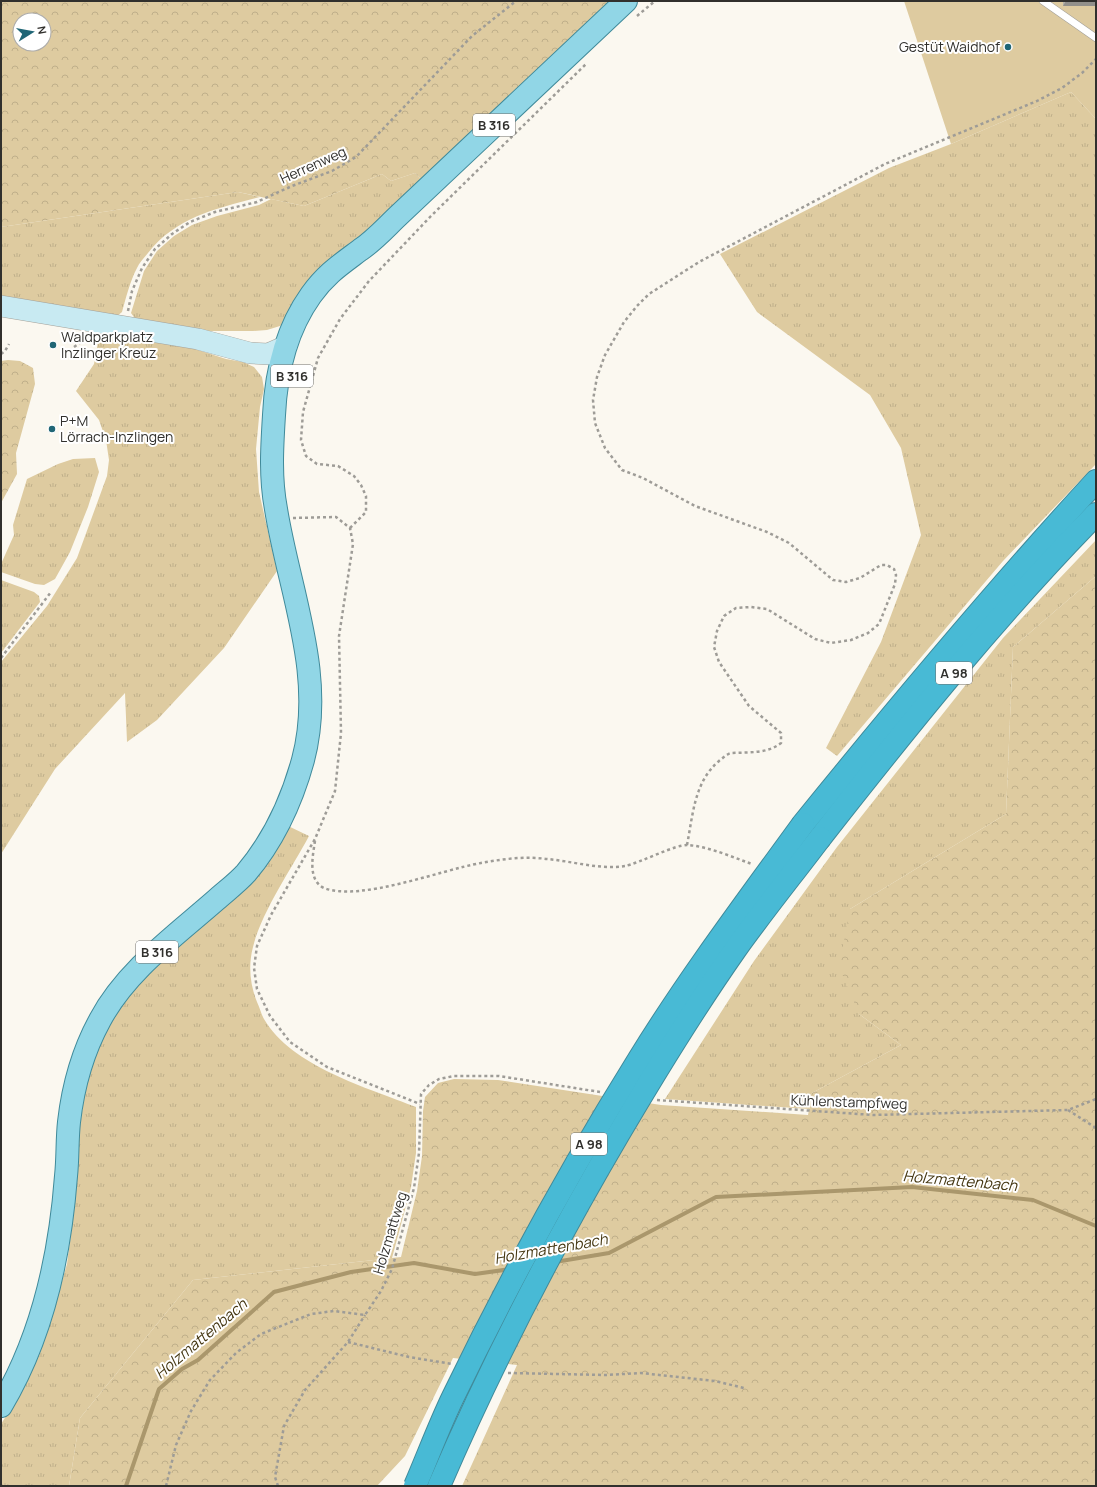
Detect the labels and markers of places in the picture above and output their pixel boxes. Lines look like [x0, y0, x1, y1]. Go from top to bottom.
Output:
place label: Gestüt Waidhof [899, 37, 1000, 56]
marker: Gestüt Waidhof [1003, 42, 1013, 52]
place label: Waldparkplatz Inzlinger Kreuz [61, 327, 156, 362]
marker: Waldparkplatz Inzlinger Kreuz [48, 340, 58, 350]
place label: P+M Lörrach-Inzlingen [60, 411, 173, 446]
marker: P+M Lörrach-Inzlingen [47, 424, 57, 434]

